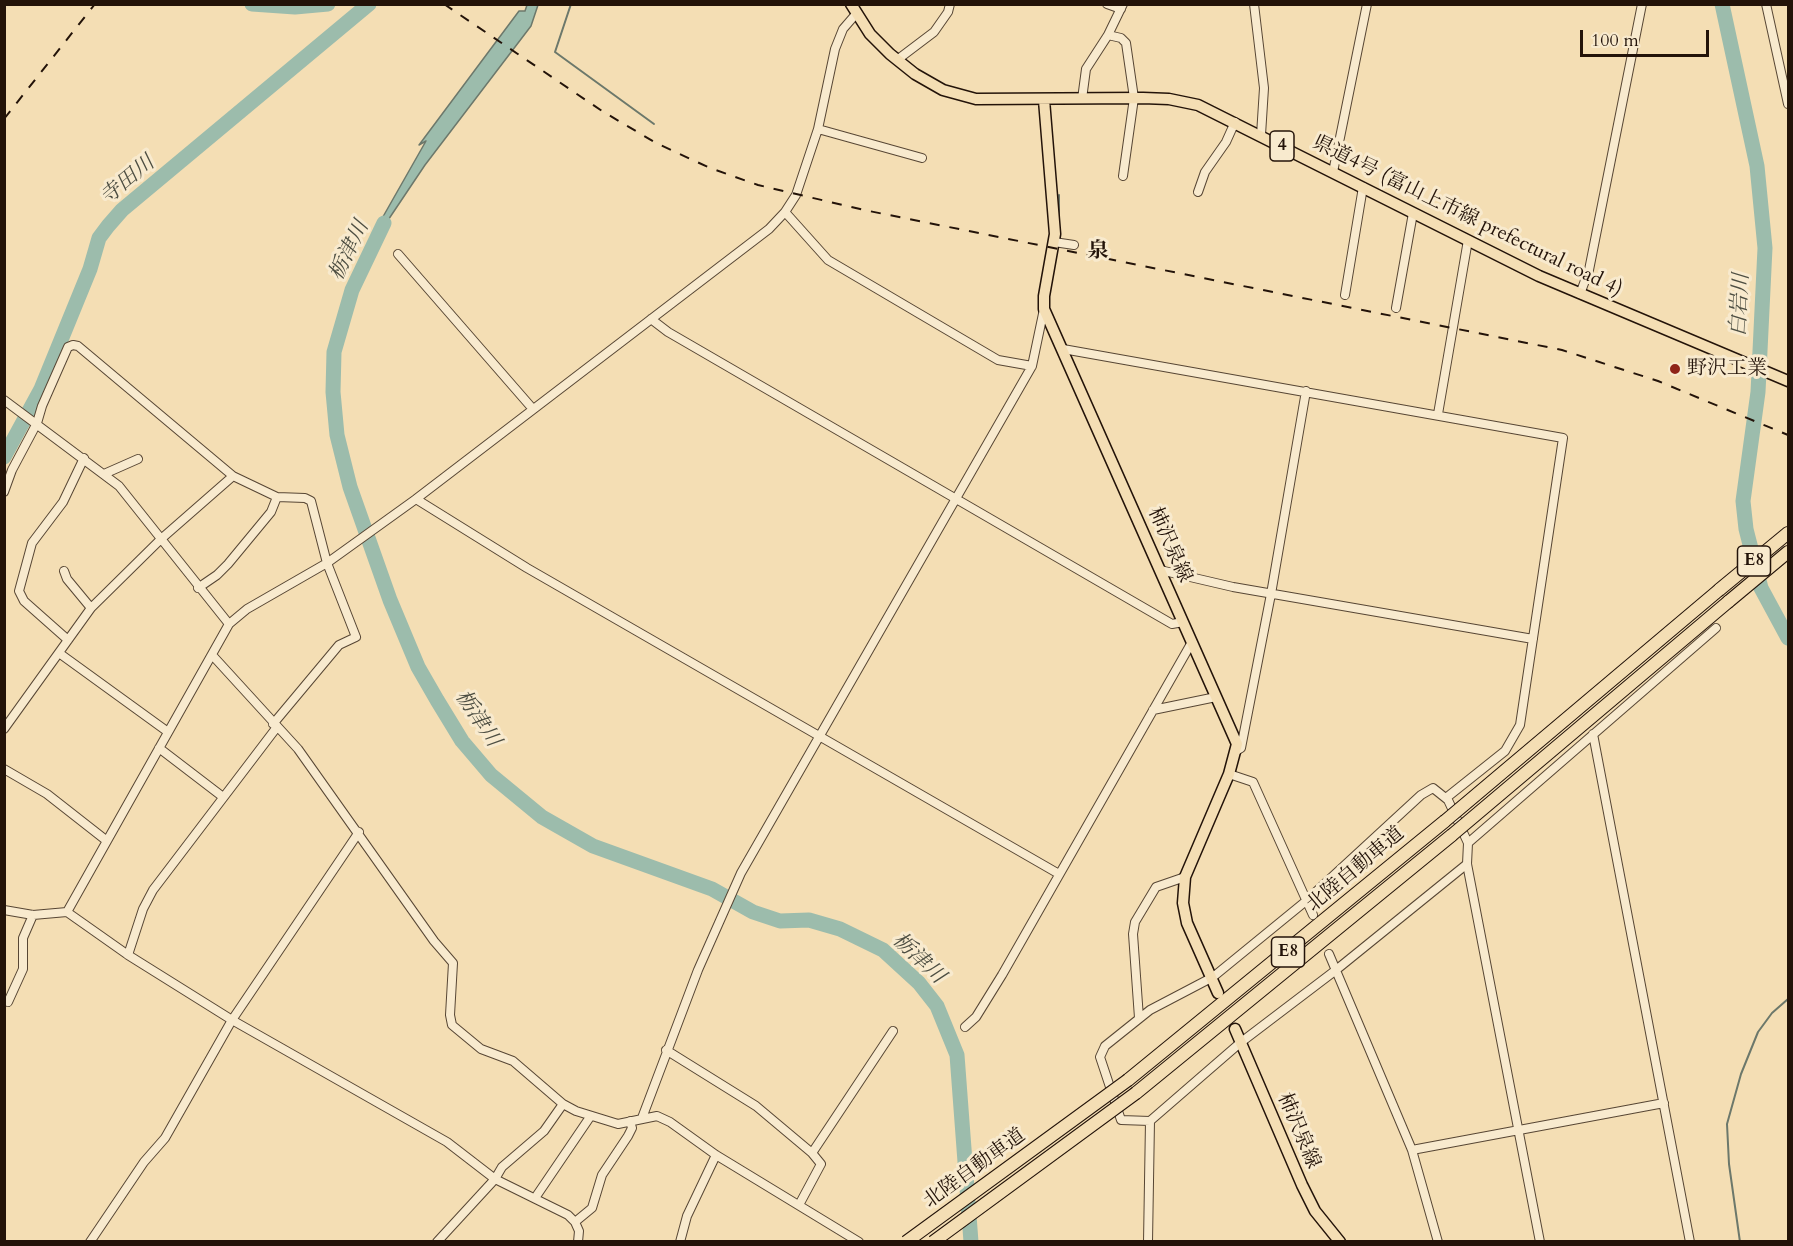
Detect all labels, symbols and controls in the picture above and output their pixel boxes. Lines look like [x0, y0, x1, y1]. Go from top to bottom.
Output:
scale bar [1583, 18, 1712, 56]
text: 100 m [1591, 28, 1639, 53]
road number: 4 [1270, 131, 1294, 161]
street label: 県道4号 (富山上市線 prefectural road 4) [1308, 131, 1626, 303]
water label: 寺田川 [96, 151, 160, 211]
water label: 栃津川 [325, 217, 375, 285]
district label: 泉 [1088, 239, 1108, 265]
water label: 白岩川 [1727, 273, 1755, 337]
place label: 野沢工業 [1687, 357, 1767, 381]
marker: 野沢工業 [1668, 362, 1682, 376]
street label: 柿沢泉線 [1142, 504, 1196, 586]
road number: E8 [1738, 546, 1770, 576]
water label: 栃津川 [449, 686, 505, 752]
street label: 北陸自動車道 [1302, 822, 1410, 918]
water label: 栃津川 [886, 928, 950, 990]
road number: E8 [1272, 937, 1304, 967]
street label: 柿沢泉線 [1271, 1089, 1325, 1173]
street label: 北陸自動車道 [919, 1124, 1031, 1214]

